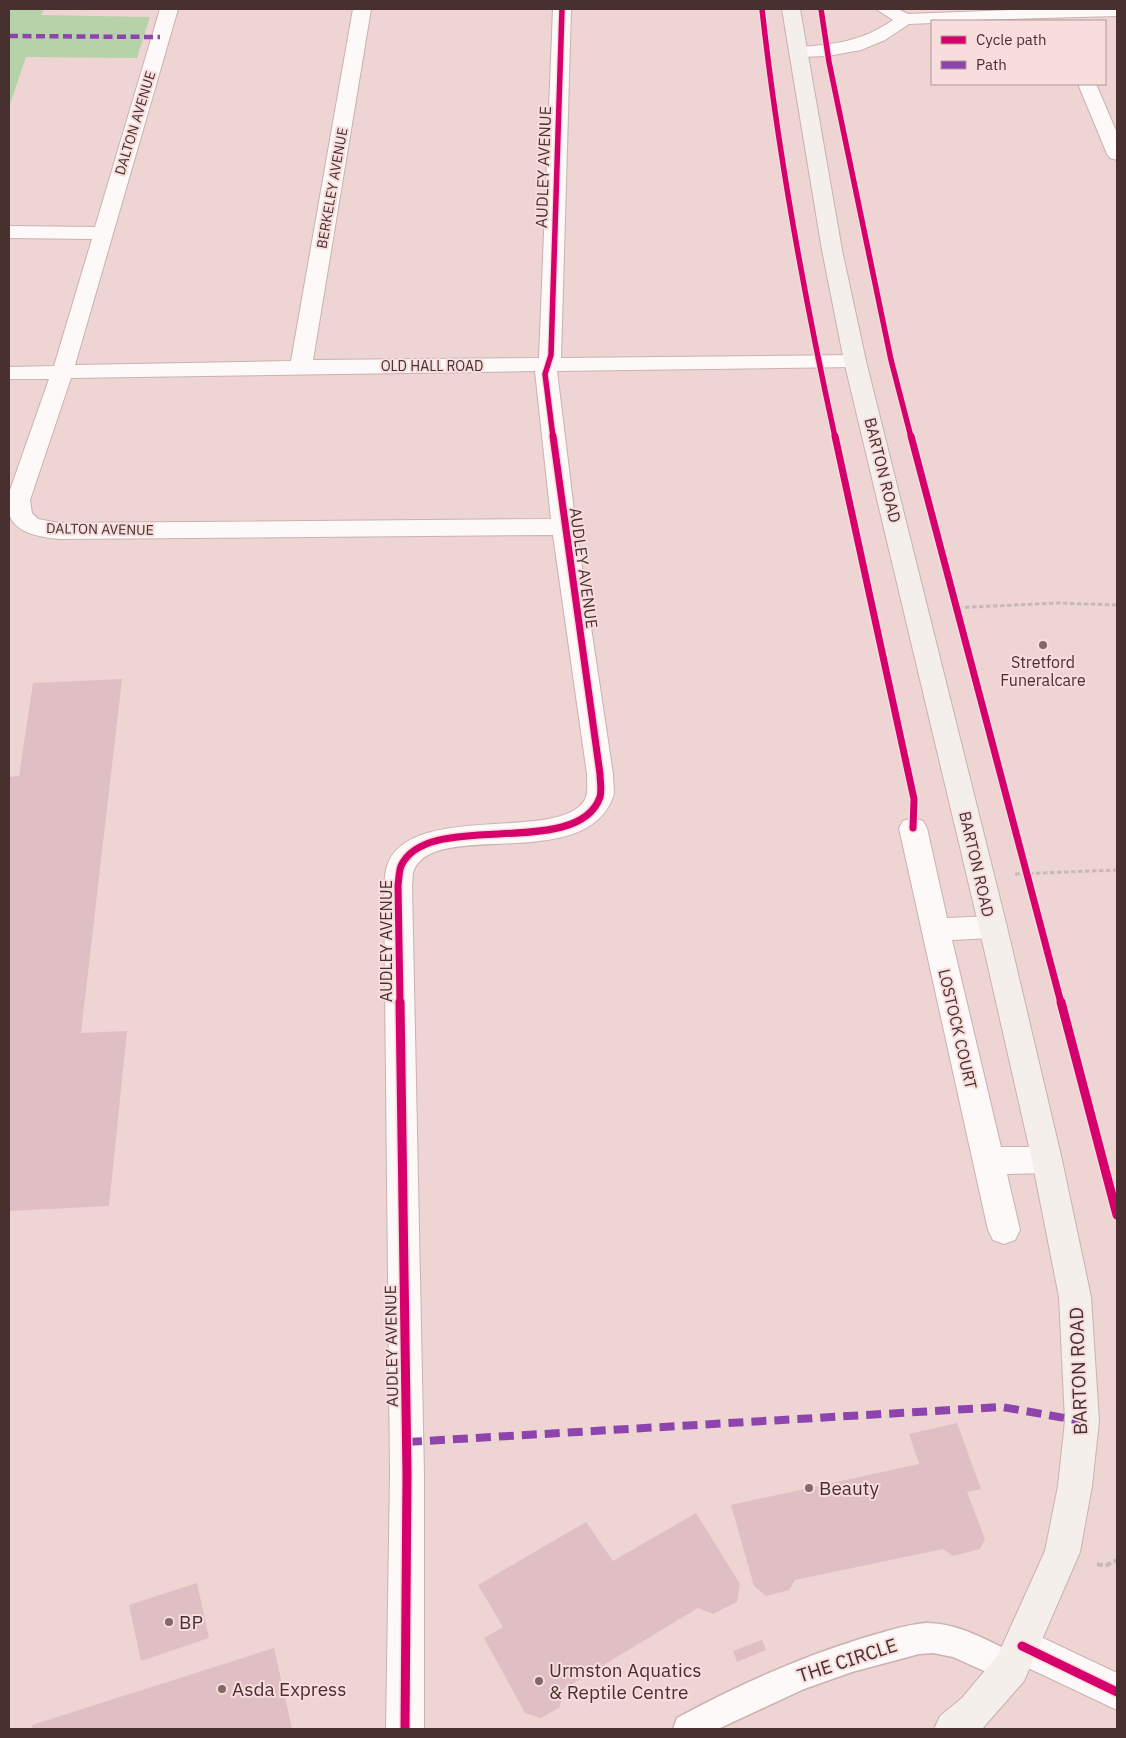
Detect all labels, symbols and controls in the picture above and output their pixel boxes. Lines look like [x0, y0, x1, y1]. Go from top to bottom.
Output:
legend [931, 20, 1106, 85]
text: Cycle path [976, 30, 1047, 49]
text: Path [976, 55, 1007, 74]
street label: DALTON AVENUE [111, 69, 159, 177]
street label: AUDLEY AVENUE [531, 106, 555, 228]
street label: BERKELEY AVENUE [313, 126, 351, 250]
street label: OLD HALL ROAD [381, 357, 483, 375]
street label: BARTON ROAD [860, 415, 906, 525]
street label: AUDLEY AVENUE [566, 506, 602, 630]
street label: DALTON AVENUE [46, 519, 154, 539]
marker: Stretford Funeralcare [1037, 639, 1049, 651]
place label: Stretford Funeralcare [1000, 652, 1086, 690]
street label: BARTON ROAD [955, 809, 999, 919]
street label: AUDLEY AVENUE [376, 880, 396, 1002]
street label: LOSTOCK COURT [934, 967, 982, 1091]
street label: AUDLEY AVENUE [380, 1285, 402, 1407]
street label: BARTON ROAD [1064, 1307, 1092, 1435]
place label: Beauty [819, 1476, 879, 1500]
marker: Beauty [803, 1482, 815, 1494]
place label: BP [179, 1610, 203, 1634]
marker: BP [163, 1616, 175, 1628]
street label: THE CIRCLE [794, 1633, 900, 1687]
place label: Urmston Aquatics & Reptile Centre [549, 1658, 701, 1704]
marker: Urmston Aquatics & Reptile Centre [533, 1675, 545, 1687]
place label: Asda Express [232, 1677, 347, 1701]
marker: Asda Express [216, 1683, 228, 1695]

